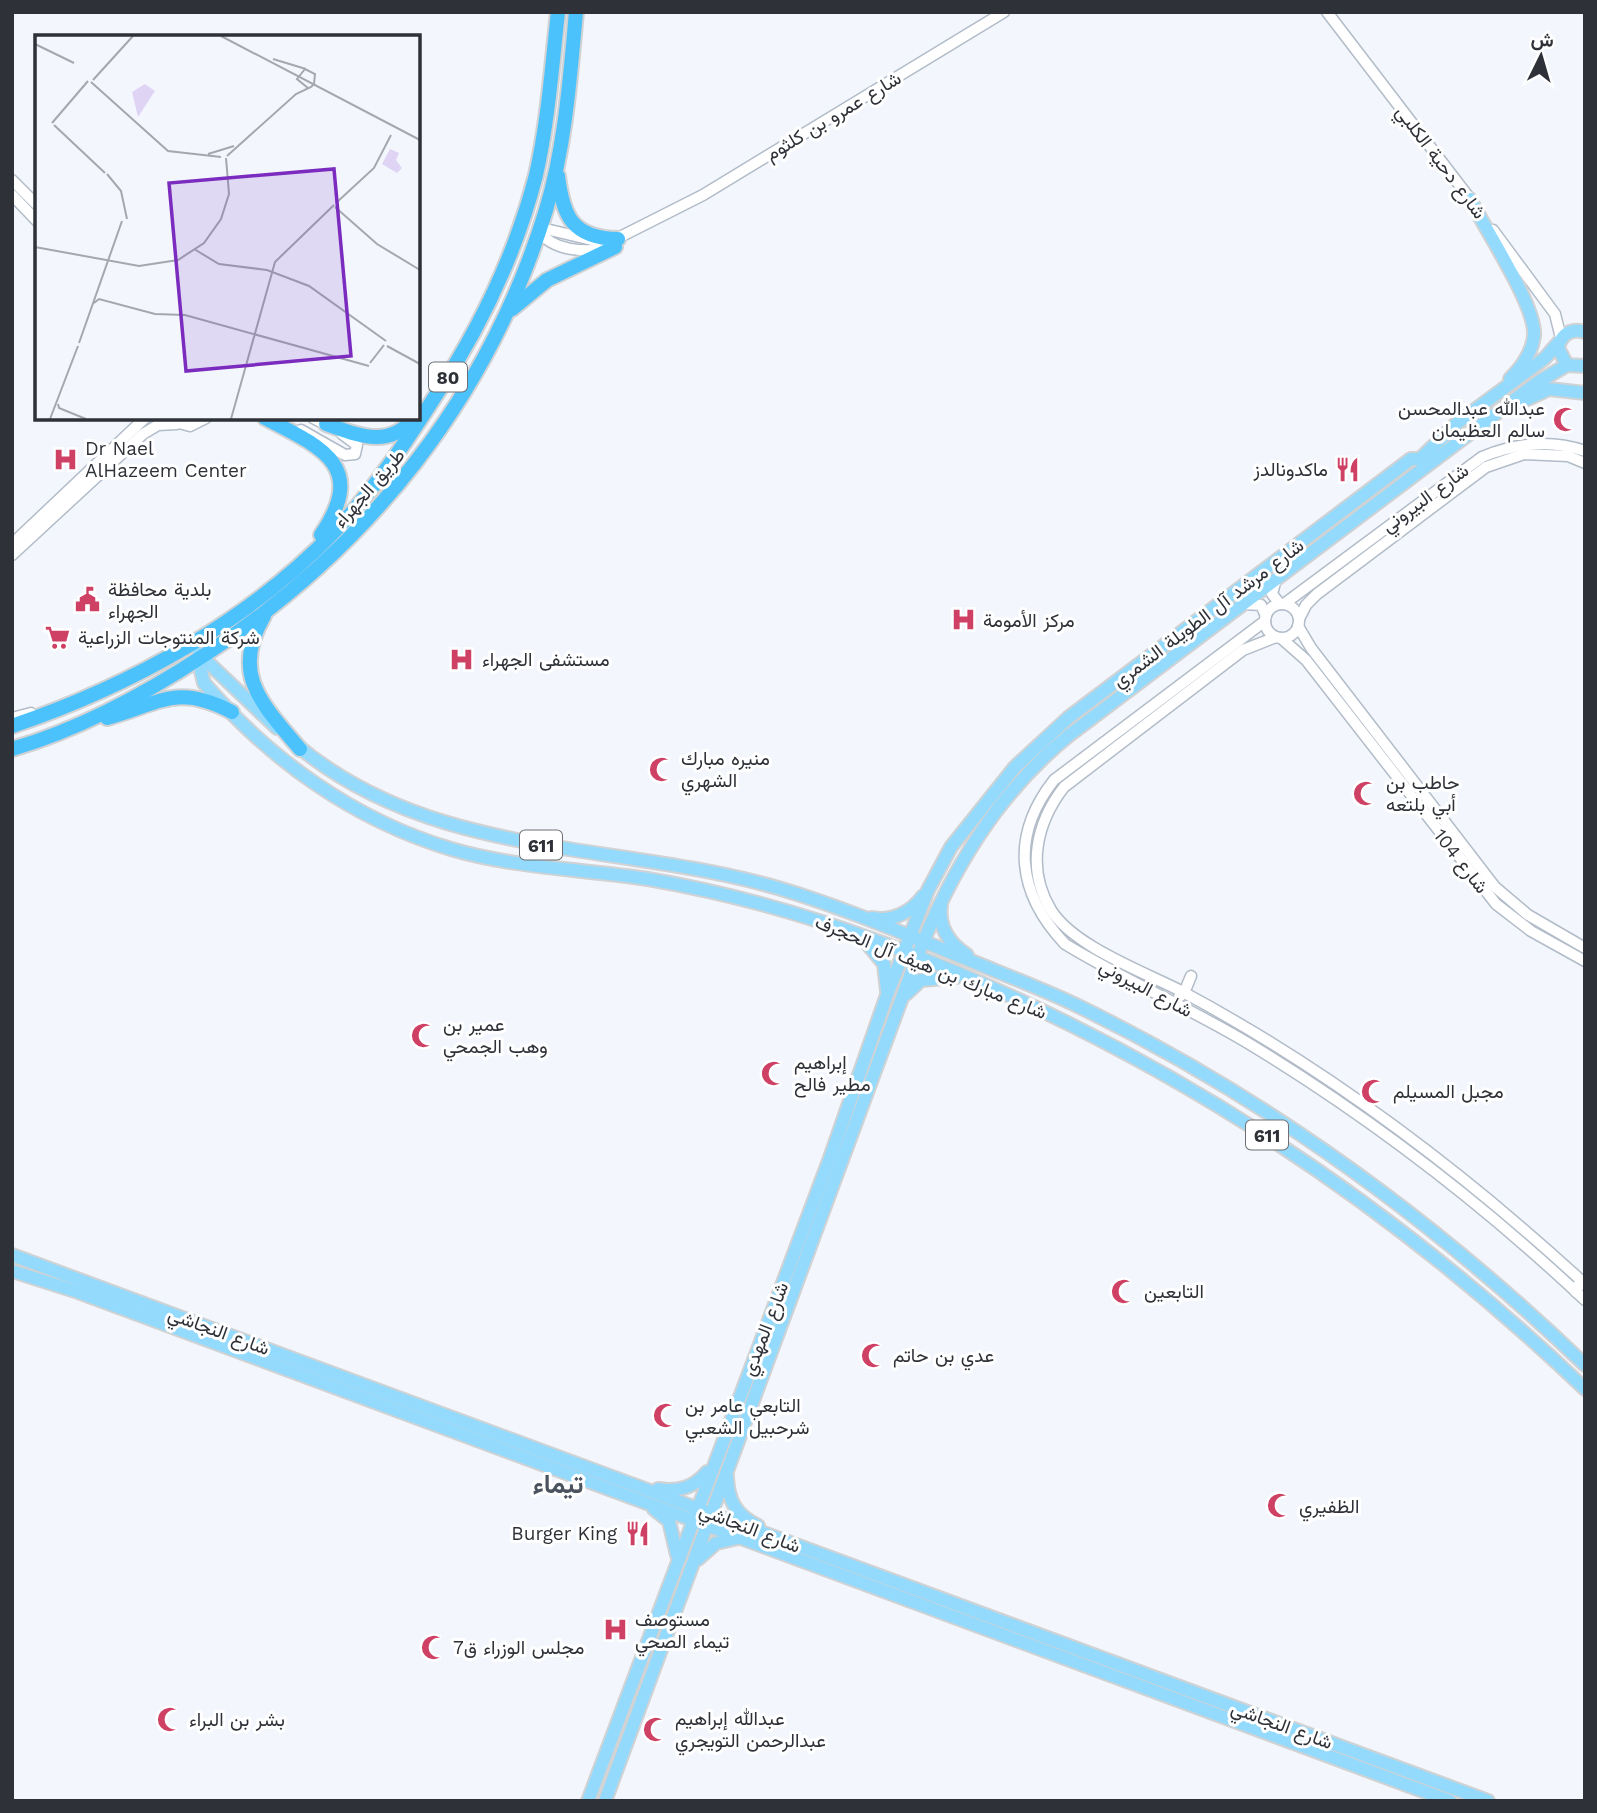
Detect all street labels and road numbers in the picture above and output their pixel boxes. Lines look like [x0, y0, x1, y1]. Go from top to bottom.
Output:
street label: شارع عمرو بن كلثوم [761, 66, 906, 166]
street label: شارع دحية الكلبي [1388, 101, 1491, 226]
road number: 80 [429, 362, 467, 391]
street label: طريق الجهراء [328, 444, 410, 532]
street label: شارع البيروني [1377, 459, 1475, 541]
street label: شارع مرشد آل الطويلة الشمري [1108, 534, 1311, 696]
street label: شارع 104 [1428, 824, 1493, 898]
road number: 611 [520, 830, 562, 860]
street label: شارع مبارك بن هيف آل الحجرف [812, 910, 1050, 1025]
street label: شارع البيروني [1094, 954, 1196, 1026]
road number: 611 [1246, 1120, 1288, 1150]
street label: شارع المهدي [737, 1279, 797, 1381]
street label: شارع النجاشي [164, 1302, 273, 1364]
street label: شارع النجاشي [695, 1498, 804, 1562]
street label: شارع النجاشي [1227, 1696, 1336, 1758]

